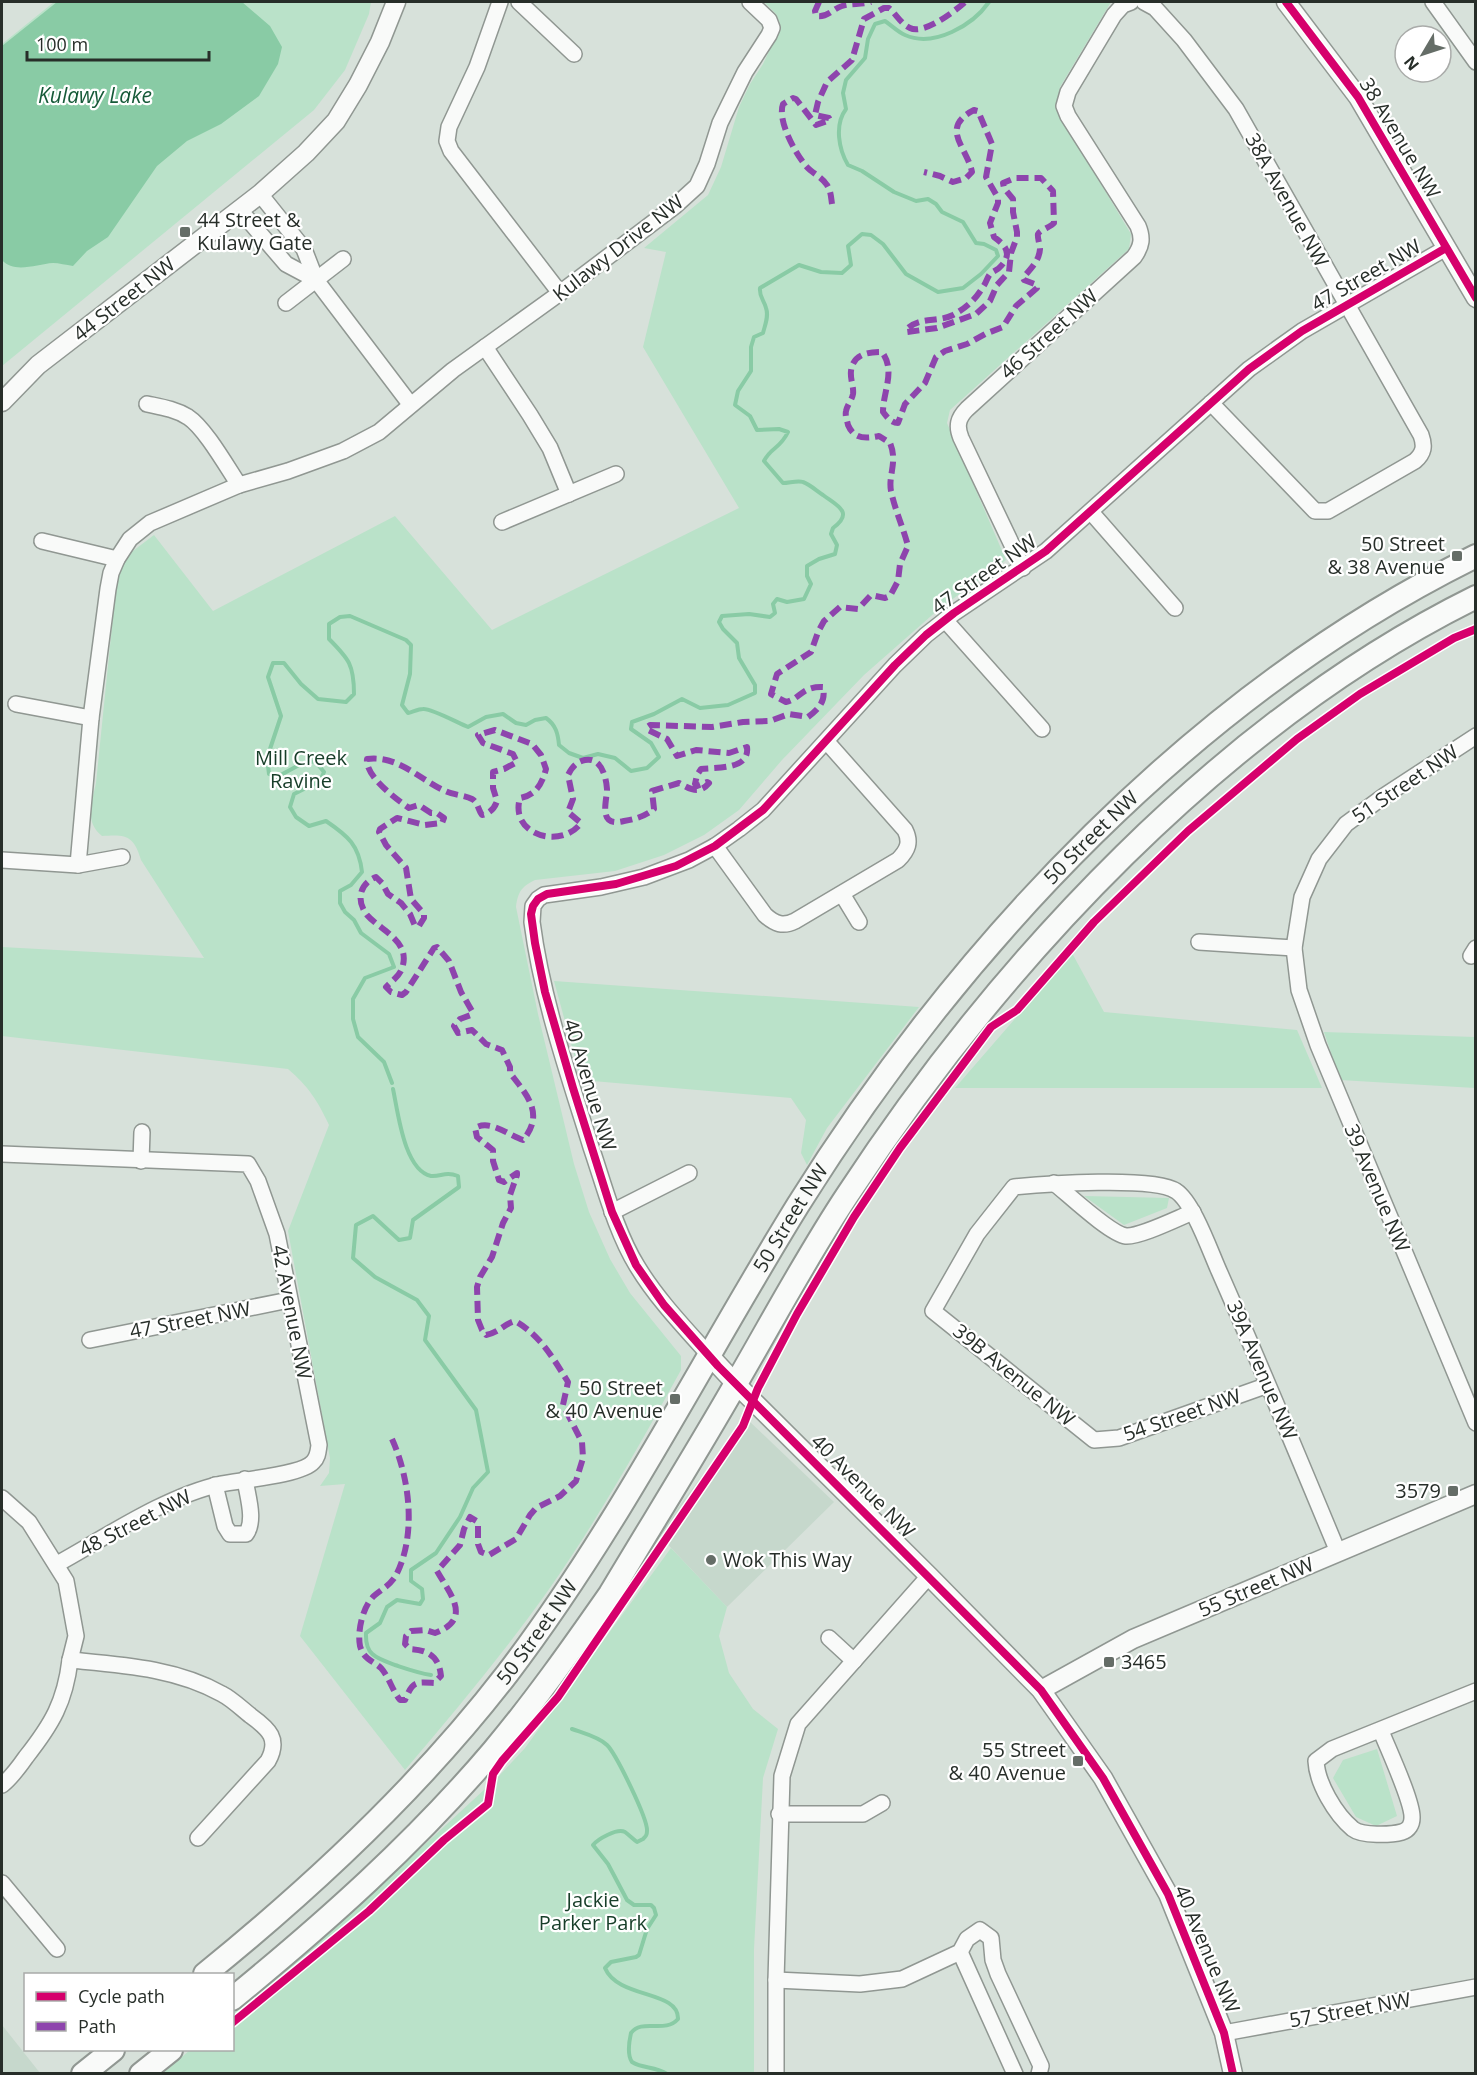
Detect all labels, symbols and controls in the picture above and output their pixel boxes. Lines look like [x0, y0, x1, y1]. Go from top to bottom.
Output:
scale bar [27, 24, 208, 62]
north arrow [1393, 24, 1453, 84]
text: 100 m [36, 32, 88, 56]
text: N [1399, 51, 1424, 75]
street label: 38 Avenue NW [1354, 72, 1447, 204]
water label: Kulawy Lake [38, 81, 152, 109]
street label: 38A Avenue NW [1239, 128, 1336, 272]
street label: Kulawy Drive NW [547, 188, 689, 307]
place label: 44 Street & Kulawy Gate [197, 206, 312, 256]
marker: 44 Street & Kulawy Gate [178, 225, 192, 239]
street label: 47 Street NW [1306, 232, 1426, 317]
street label: 44 Street NW [67, 250, 181, 347]
street label: 46 Street NW [994, 282, 1104, 385]
street label: 47 Street NW [926, 527, 1042, 620]
place label: 50 Street & 38 Avenue [1328, 530, 1445, 580]
marker: 50 Street & 38 Avenue [1450, 549, 1464, 563]
street label: 51 Street NW [1346, 738, 1464, 829]
park label: Mill Creek Ravine [255, 744, 348, 794]
street label: 50 Street NW [1037, 784, 1144, 890]
street label: 40 Avenue NW [558, 1016, 623, 1155]
street label: 39 Avenue NW [1338, 1120, 1417, 1256]
street label: 50 Street NW [747, 1158, 834, 1277]
street label: 42 Avenue NW [266, 1242, 319, 1382]
street label: 47 Street NW [127, 1294, 253, 1344]
street label: 39A Avenue NW [1221, 1296, 1304, 1444]
street label: 39B Avenue NW [948, 1317, 1081, 1432]
place label: 50 Street & 40 Avenue [546, 1374, 663, 1424]
street label: 54 Street NW [1119, 1382, 1245, 1447]
marker: 50 Street & 40 Avenue [668, 1392, 682, 1406]
street label: 40 Avenue NW [806, 1428, 922, 1544]
place label: 3579 [1395, 1477, 1441, 1504]
street label: 48 Street NW [74, 1482, 196, 1562]
marker: 3579 [1446, 1484, 1460, 1498]
place label: Wok This Way [723, 1546, 853, 1573]
street label: 55 Street NW [1194, 1550, 1318, 1623]
marker: Wok This Way [704, 1553, 718, 1567]
street label: 50 Street NW [490, 1574, 583, 1690]
place label: 3465 [1121, 1648, 1167, 1675]
marker: 3465 [1102, 1655, 1116, 1669]
place label: 55 Street & 40 Avenue [949, 1736, 1066, 1786]
marker: 55 Street & 40 Avenue [1071, 1754, 1085, 1768]
street label: 40 Avenue NW [1168, 1881, 1247, 2017]
park label: Jackie Parker Park [539, 1886, 648, 1936]
legend [24, 1973, 234, 2051]
text: Cycle path [78, 1984, 165, 2008]
street label: 57 Street NW [1287, 1985, 1413, 2033]
text: Path [78, 2014, 116, 2038]

